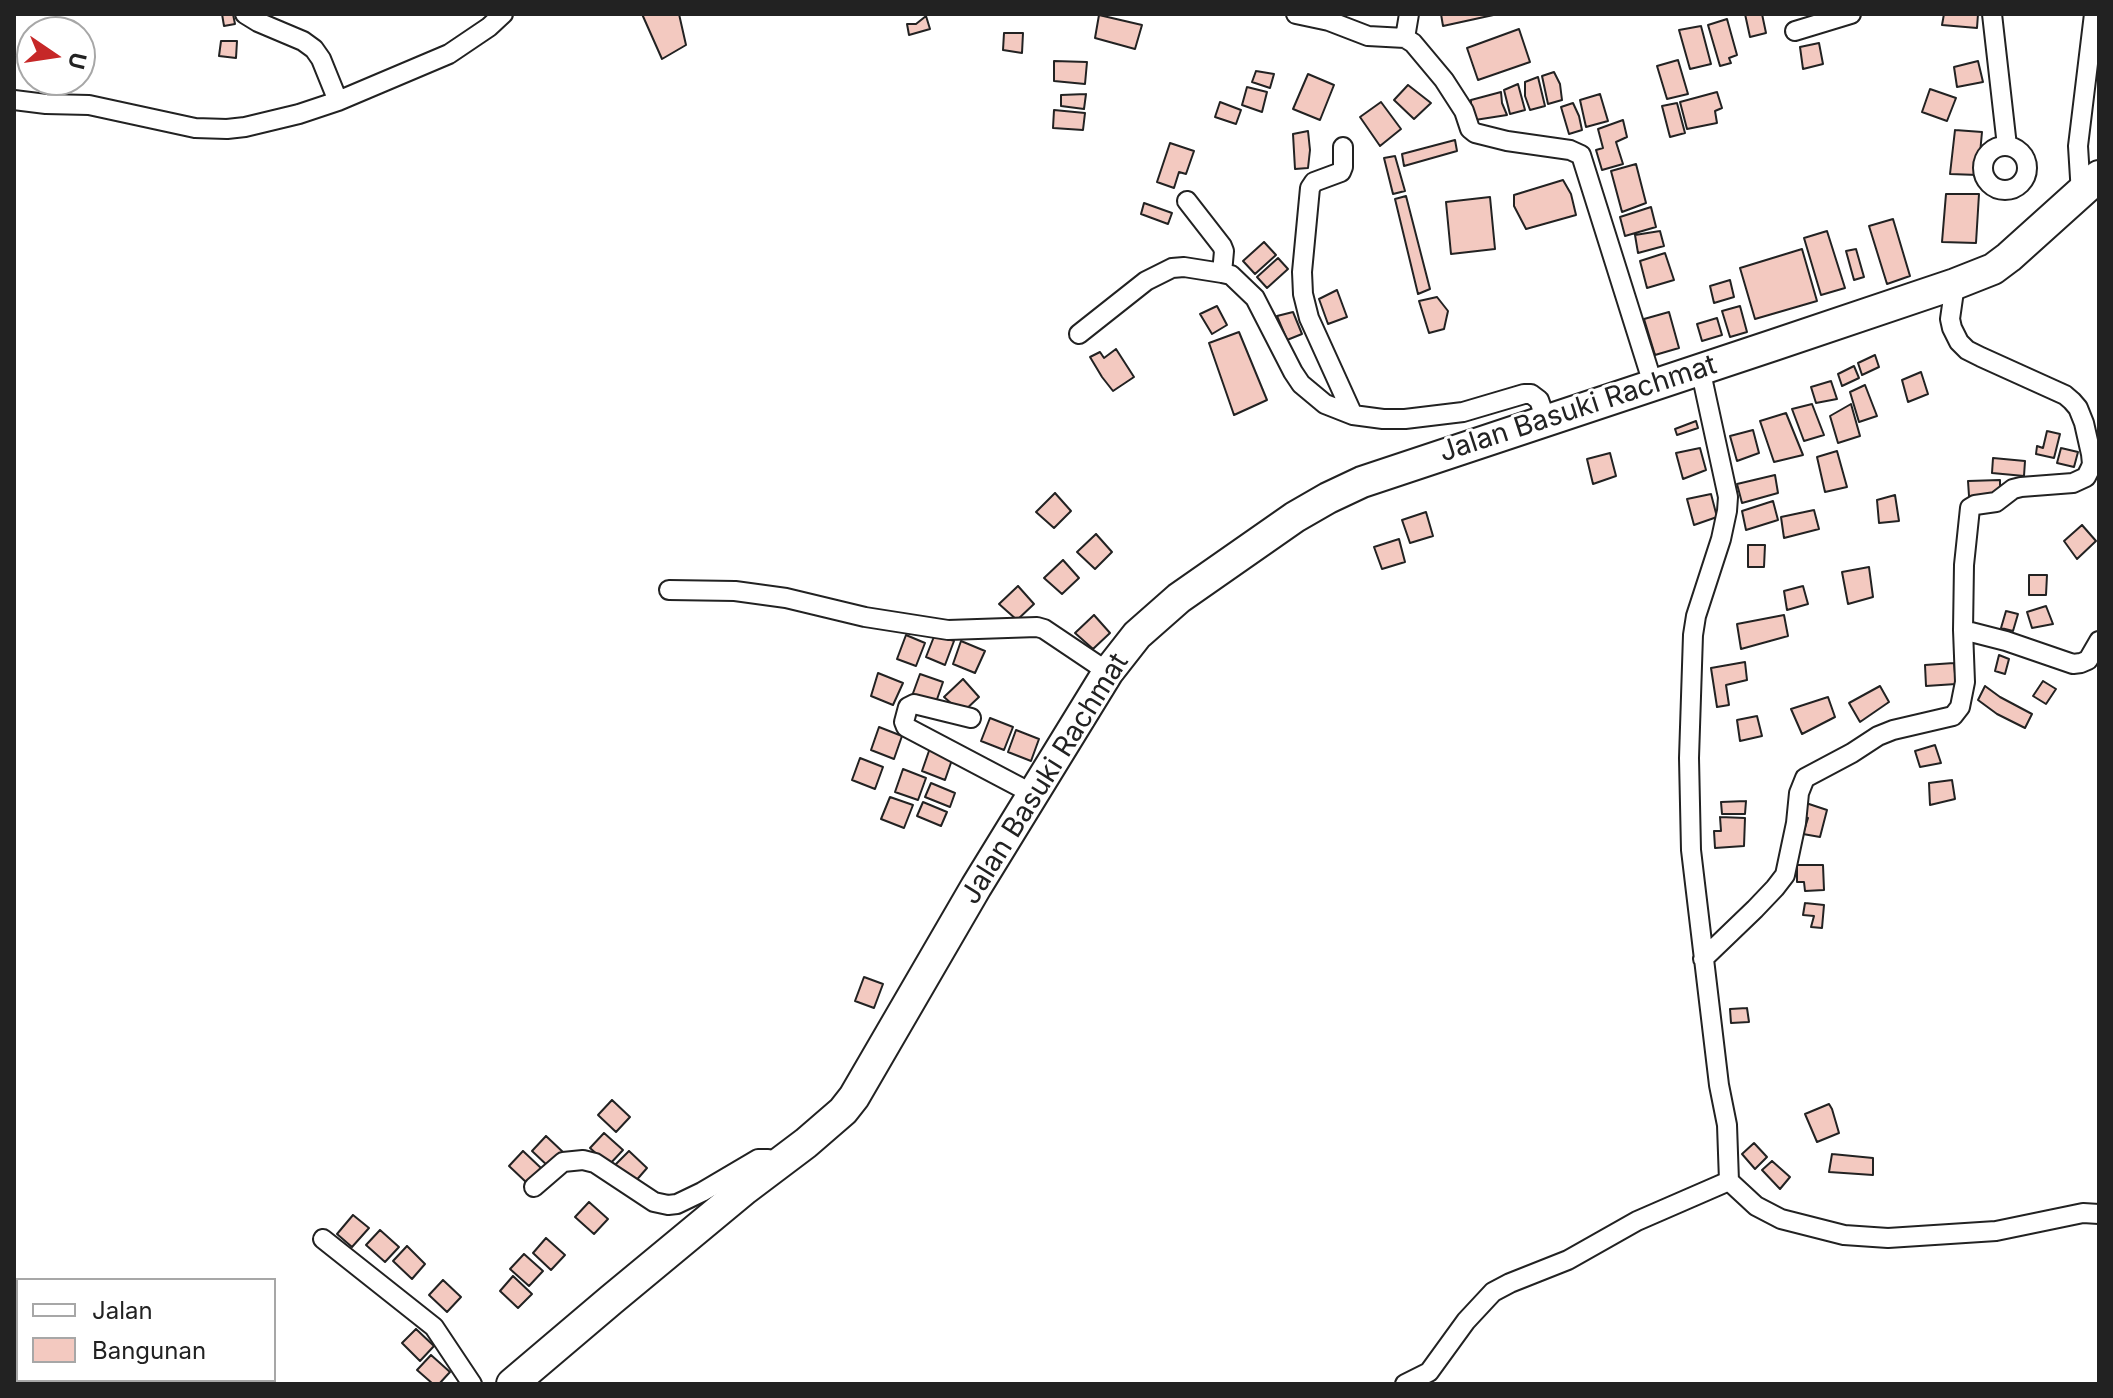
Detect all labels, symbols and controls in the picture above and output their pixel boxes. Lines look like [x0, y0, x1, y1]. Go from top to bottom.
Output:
north arrow [16, 16, 96, 96]
text: U [63, 50, 92, 72]
street label: Jalan Basuki Rachmat [1435, 348, 1721, 470]
street label: Jalan Basuki Rachmat [954, 647, 1136, 911]
legend [16, 1278, 276, 1382]
text: Jalan [92, 1296, 153, 1325]
text: Bangunan [92, 1336, 206, 1365]

